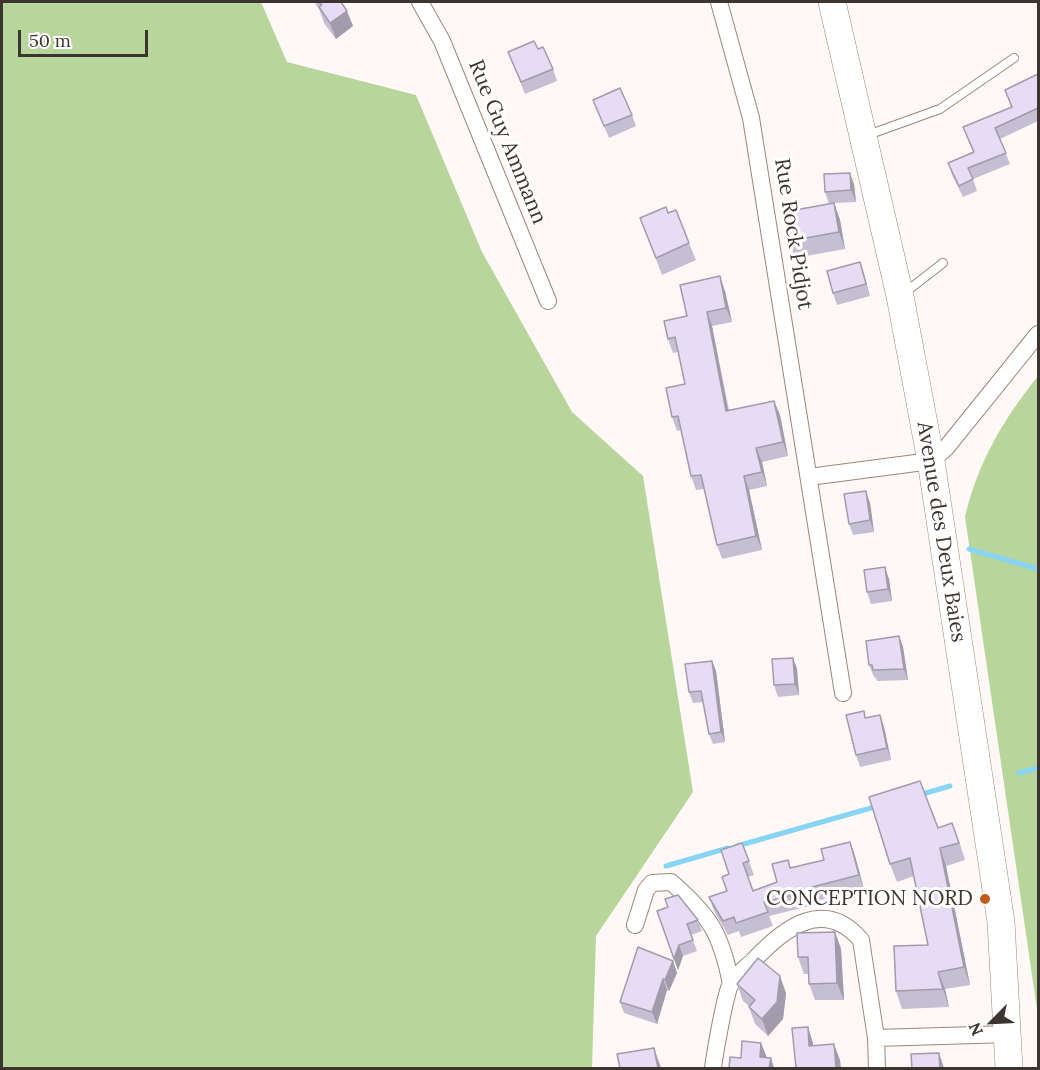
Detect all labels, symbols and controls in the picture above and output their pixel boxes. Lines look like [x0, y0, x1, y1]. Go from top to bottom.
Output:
scale bar [21, 18, 152, 56]
text: 50 m [29, 29, 71, 52]
street label: Rue Guy Ammann [463, 56, 551, 228]
street label: Rue Rock Pidjot [769, 156, 817, 312]
street label: Avenue des Deux Baies [911, 420, 971, 644]
place label: CONCEPTION NORD [766, 886, 973, 912]
marker: CONCEPTION NORD [978, 892, 992, 906]
north arrow [962, 992, 1022, 1052]
text: N [964, 1020, 987, 1039]

